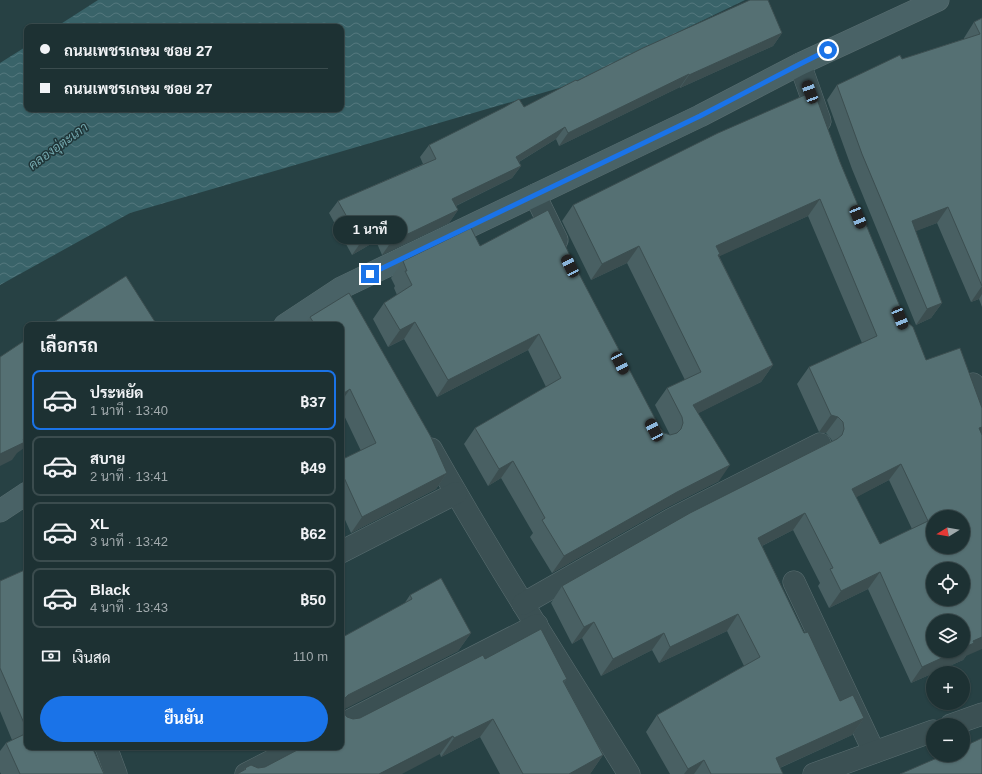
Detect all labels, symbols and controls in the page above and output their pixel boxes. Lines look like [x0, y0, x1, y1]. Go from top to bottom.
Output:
route start [819, 41, 837, 59]
text: ถนนเพชรเกษม ซอย 27 [64, 42, 213, 59]
car [800, 79, 820, 105]
text: ถนนเพชรเกษม ซอย 27 [64, 80, 213, 97]
water label: คลองอุ่ตะเภา [25, 119, 92, 174]
car [848, 204, 868, 230]
callout: 1 นาที [333, 216, 407, 244]
text: 1 นาที [353, 222, 387, 237]
car [559, 253, 581, 279]
route end [361, 265, 379, 283]
car [890, 305, 910, 331]
text: เลือกรถ [40, 336, 98, 356]
car [609, 350, 631, 376]
icon: car [42, 382, 78, 418]
text: ประหยัด [90, 384, 143, 401]
text: ฿37 [300, 393, 326, 410]
text: 1 นาที · 13:40 [90, 403, 168, 418]
car [643, 417, 665, 443]
icon: car [42, 448, 78, 484]
text: สบาย [90, 450, 125, 467]
text: ฿49 [300, 459, 326, 476]
text: 2 นาที · 13:41 [90, 469, 168, 484]
north arrow [926, 510, 970, 554]
map controls [926, 510, 970, 762]
icon: car [42, 514, 78, 550]
text: XL [90, 515, 109, 532]
text: ฿62 [300, 525, 326, 542]
text: 3 นาที · 13:42 [90, 534, 168, 549]
button: locate [926, 562, 970, 606]
icon: car [42, 580, 78, 616]
text: Black [90, 581, 130, 598]
text: ฿50 [300, 591, 326, 608]
text: 4 นาที · 13:43 [90, 600, 168, 615]
button: layers [926, 614, 970, 658]
icon: cash [40, 645, 62, 667]
text: เงินสด [72, 649, 111, 666]
text: 110 m [293, 649, 328, 664]
button: + [926, 666, 970, 710]
button: ยืนยัน [40, 696, 328, 742]
button: − [926, 718, 970, 762]

